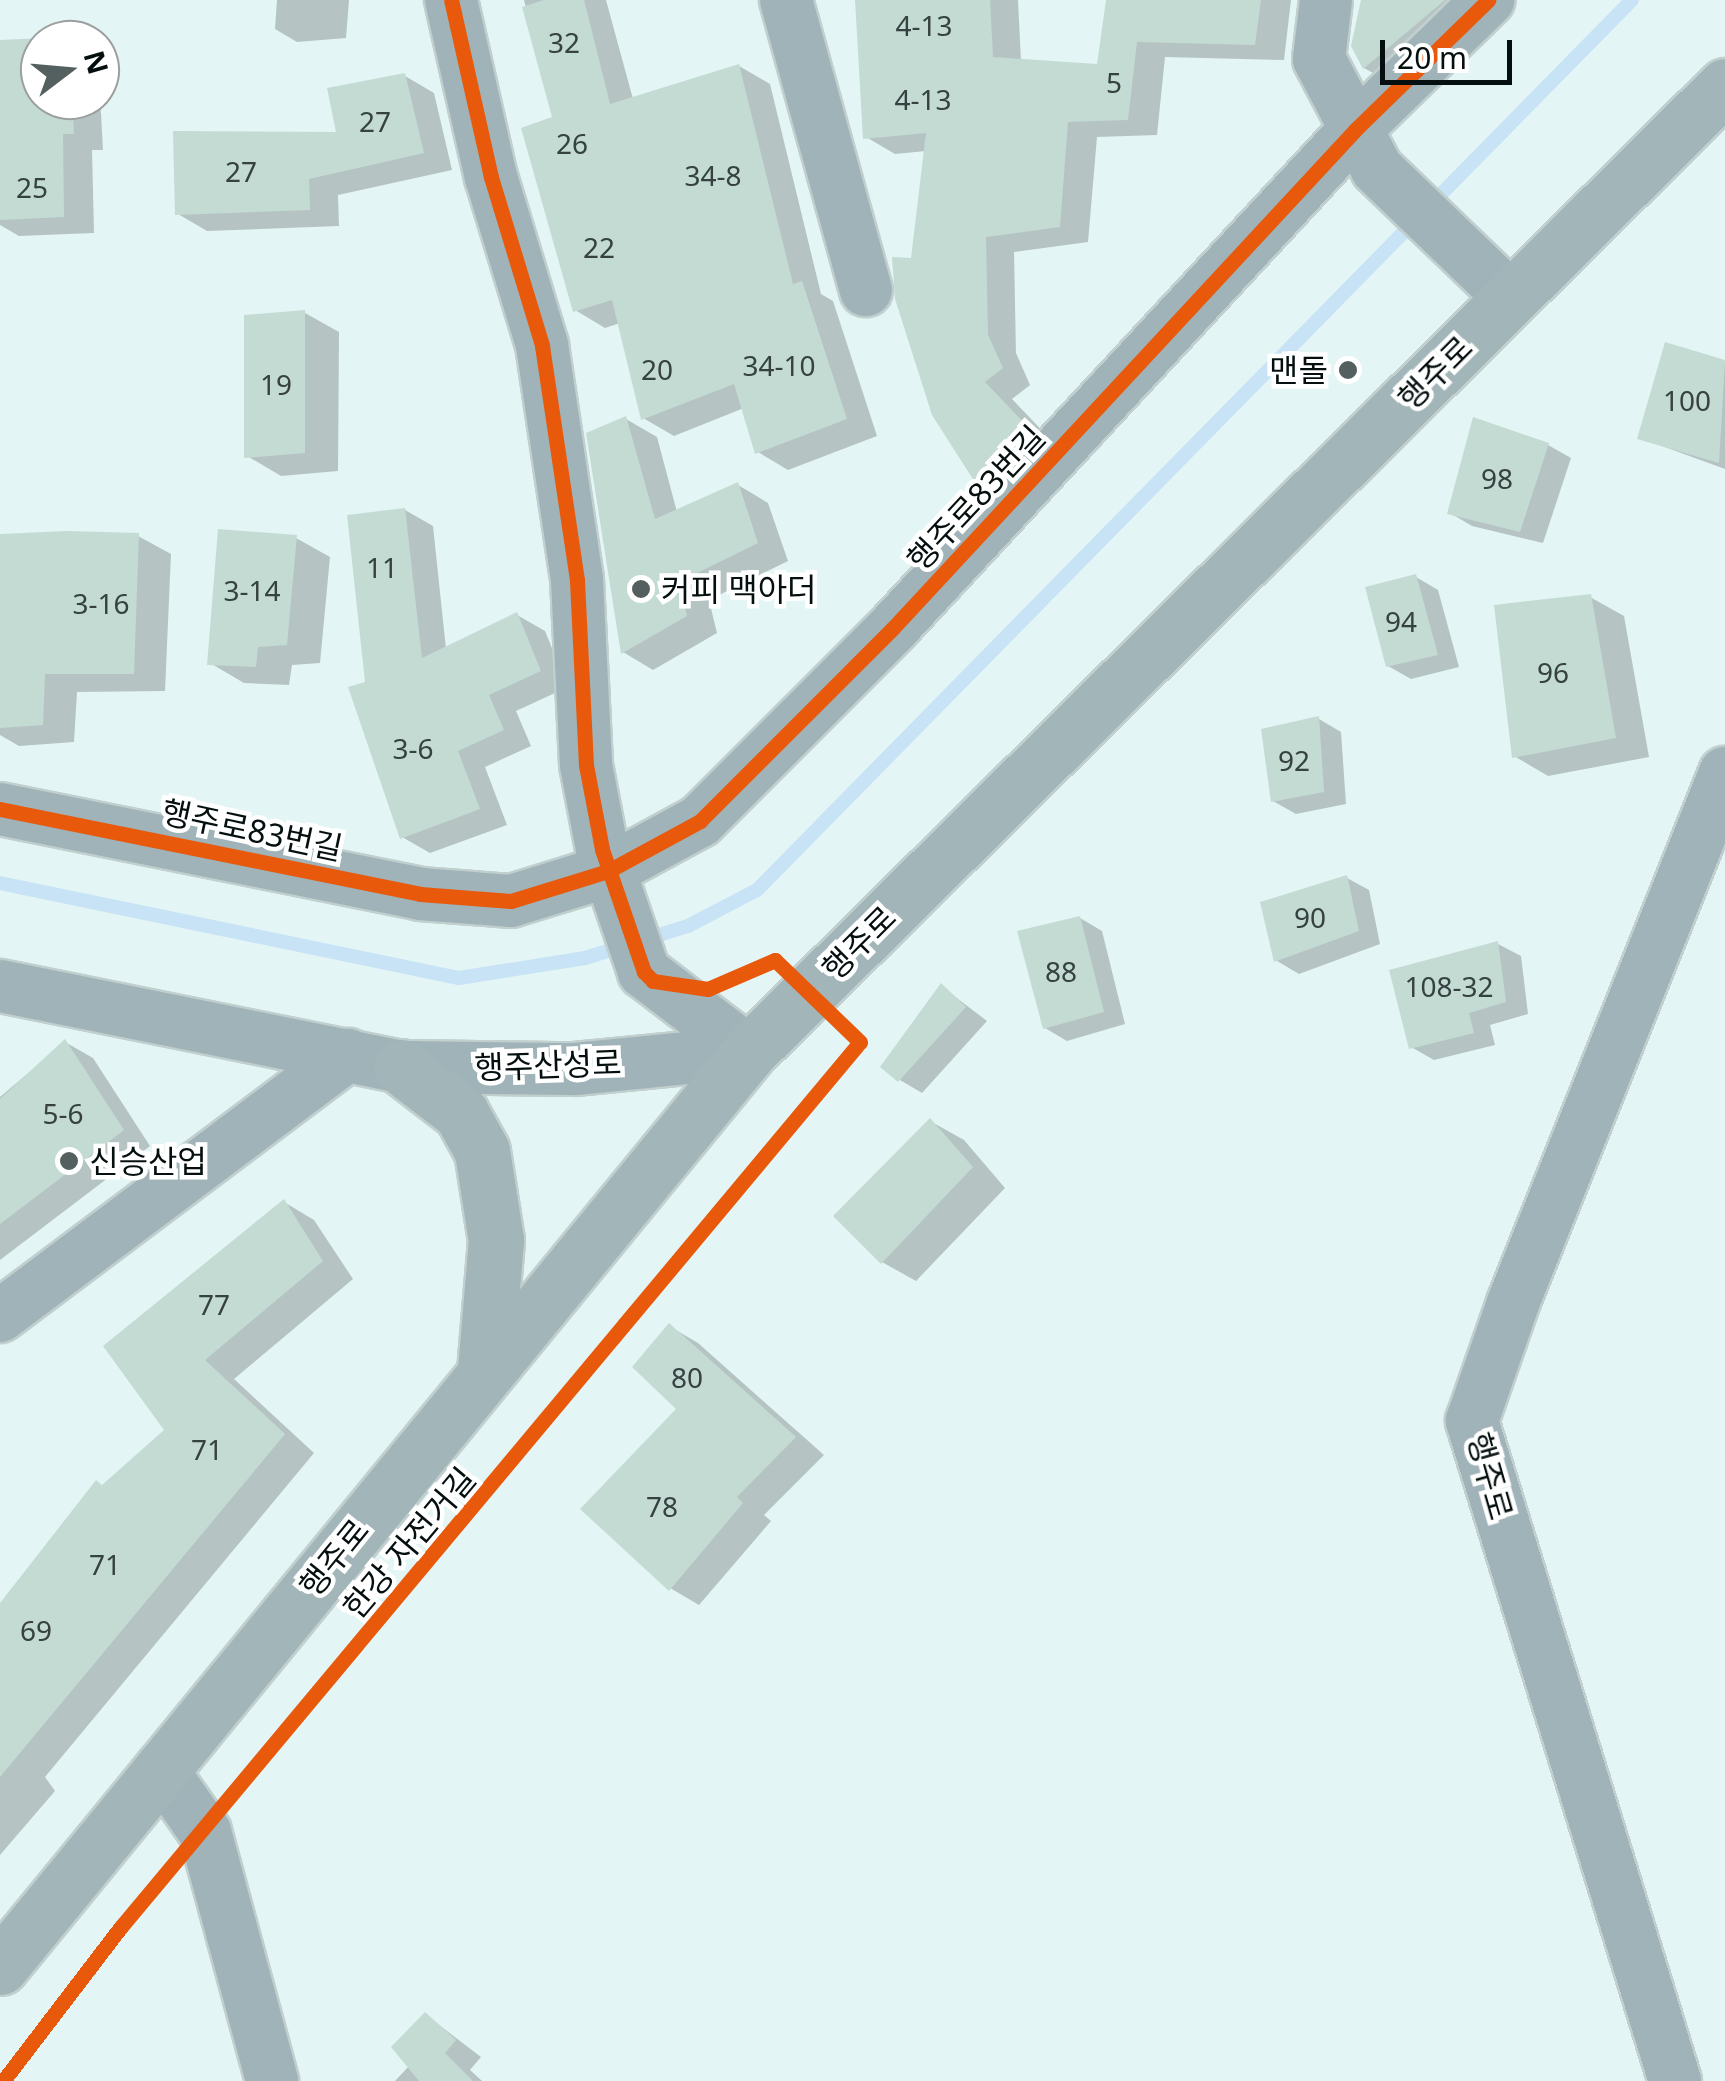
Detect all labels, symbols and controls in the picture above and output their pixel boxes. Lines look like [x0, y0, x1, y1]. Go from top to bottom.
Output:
house number: 4-13 [895, 8, 953, 42]
north arrow [20, 20, 120, 120]
scale bar [1385, 20, 1518, 82]
house number: 32 [548, 25, 580, 59]
text: 20 m [1397, 37, 1467, 78]
text: N [76, 46, 118, 78]
house number: 5 [1106, 65, 1122, 99]
house number: 4-13 [894, 82, 952, 116]
house number: 27 [359, 104, 391, 138]
house number: 26 [556, 126, 588, 160]
house number: 27 [225, 154, 257, 188]
house number: 34-8 [684, 158, 742, 192]
house number: 25 [16, 170, 48, 204]
house number: 22 [583, 230, 615, 264]
street label: 행주로 [1390, 328, 1480, 418]
house number: 34-10 [742, 348, 816, 382]
place label: 맨돌 [1269, 351, 1328, 389]
house number: 20 [641, 352, 673, 386]
marker: 맨돌 [1337, 359, 1359, 381]
house number: 19 [260, 367, 292, 401]
house number: 100 [1663, 383, 1711, 417]
street label: 행주로83번길 [899, 418, 1053, 578]
house number: 98 [1481, 461, 1513, 495]
house number: 11 [366, 550, 398, 584]
place label: 커피 맥아더 [661, 570, 817, 608]
house number: 3-14 [223, 573, 281, 607]
marker: 커피 맥아더 [630, 578, 652, 600]
house number: 3-16 [72, 586, 130, 620]
house number: 94 [1385, 604, 1417, 638]
house number: 96 [1537, 655, 1569, 689]
house number: 3-6 [392, 731, 434, 765]
house number: 92 [1278, 743, 1310, 777]
street label: 행주로83번길 [158, 792, 346, 868]
street label: 행주로 [814, 898, 904, 988]
house number: 90 [1294, 900, 1326, 934]
house number: 88 [1045, 954, 1077, 988]
house number: 108-32 [1404, 969, 1494, 1003]
street label: 행주산성로 [474, 1043, 622, 1087]
house number: 5-6 [42, 1096, 84, 1130]
place label: 신승산업 [89, 1142, 207, 1180]
marker: 신승산업 [58, 1150, 80, 1172]
house number: 77 [198, 1287, 230, 1321]
house number: 80 [671, 1360, 703, 1394]
street label: 행주로 [1459, 1428, 1521, 1524]
house number: 71 [191, 1432, 223, 1466]
street label: 한강 자전거길 [335, 1460, 483, 1626]
house number: 78 [646, 1489, 678, 1523]
street label: 행주로 [291, 1512, 377, 1604]
house number: 71 [89, 1547, 121, 1581]
house number: 69 [20, 1613, 52, 1647]

